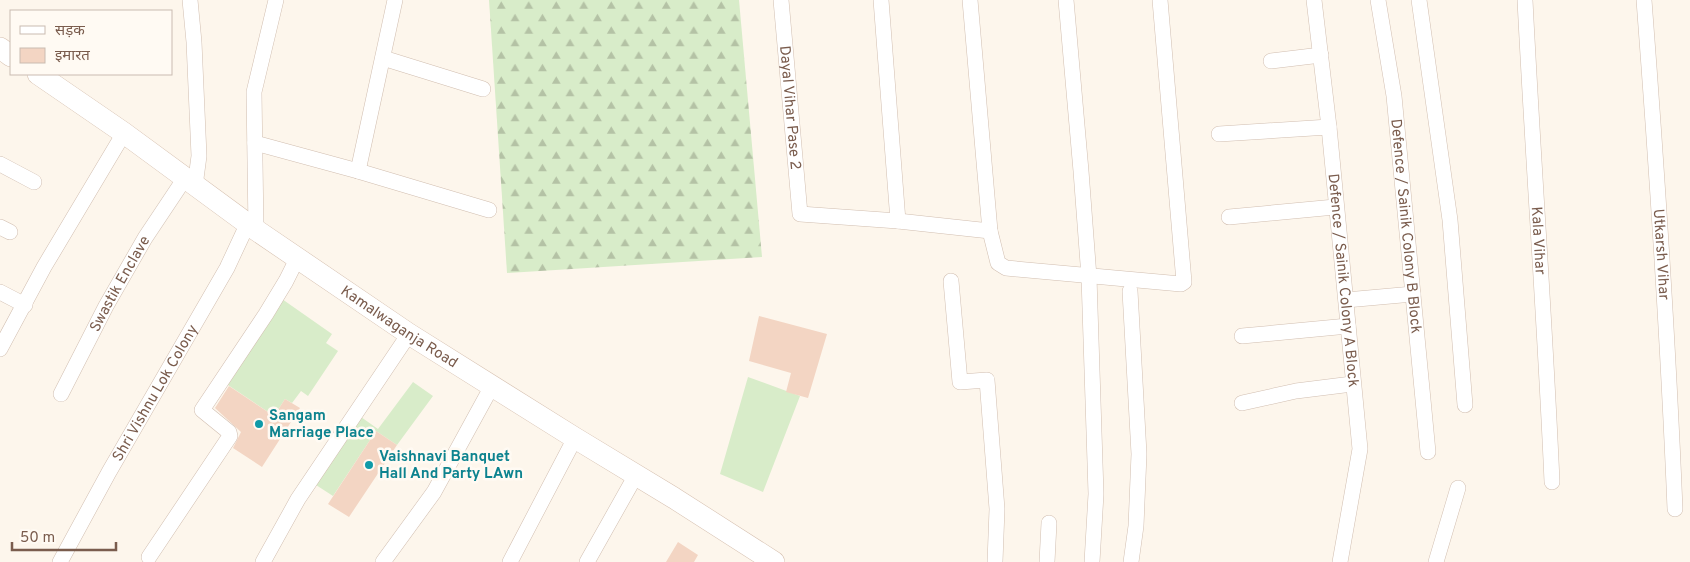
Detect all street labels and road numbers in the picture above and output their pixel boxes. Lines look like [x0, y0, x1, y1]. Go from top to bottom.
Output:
street label: Dayal Vihar Pase 2 [774, 45, 804, 171]
street label: Defence / Sainik Colony B Block [1385, 118, 1425, 334]
street label: Defence / Sainik Colony A Block [1323, 173, 1362, 388]
street label: Kala Vihar [1526, 206, 1549, 276]
street label: Utkarsh Vihar [1648, 208, 1672, 301]
street label: Swastik Enclave [86, 233, 155, 335]
street label: Kamalwaganja Road [336, 282, 461, 373]
street label: Shri Vishnu Lok Colony [109, 322, 203, 465]

